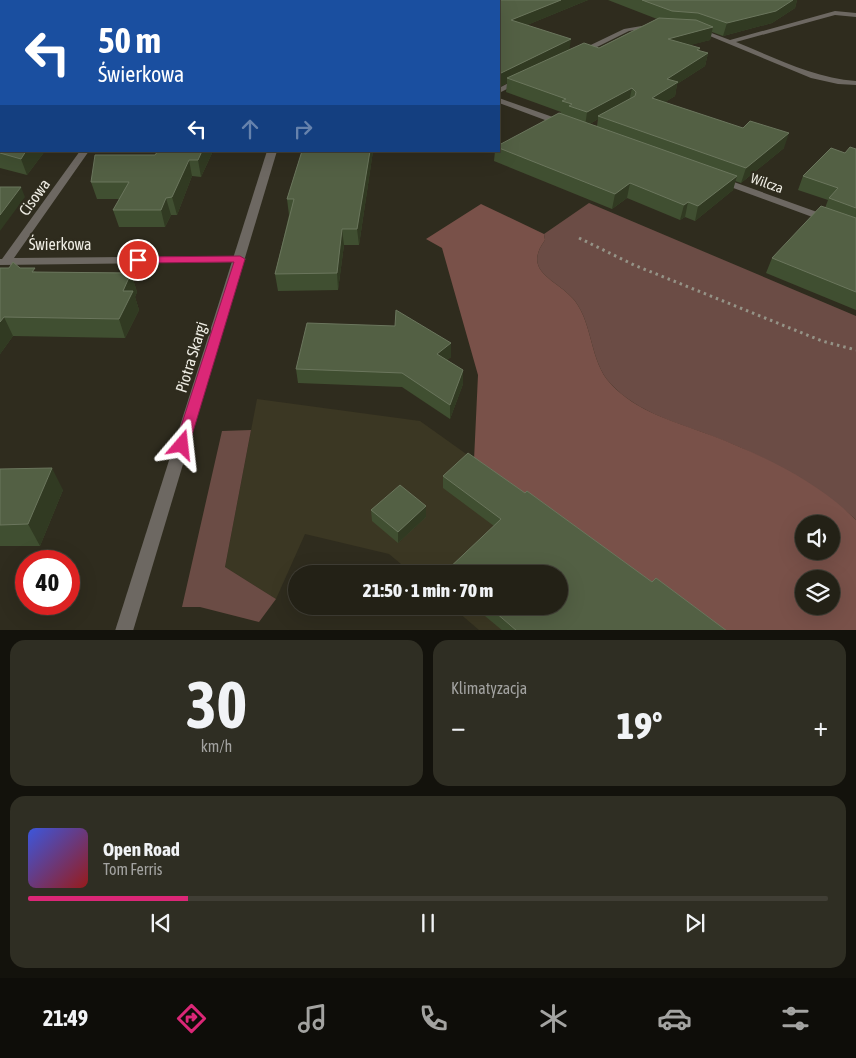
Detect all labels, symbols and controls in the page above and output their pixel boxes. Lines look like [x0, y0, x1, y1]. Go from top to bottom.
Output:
icon: left [15, 20, 80, 85]
text: 50 m [98, 20, 161, 60]
text: Świerkowa [98, 61, 184, 87]
icon: left [183, 115, 211, 143]
icon: ahead [236, 115, 264, 143]
icon: right [289, 115, 317, 143]
street label: Wilcza [748, 170, 786, 196]
street label: Cisowa [15, 175, 53, 219]
street label: Świerkowa [29, 234, 91, 253]
pin [117, 239, 159, 281]
icon: arrive [124, 246, 152, 274]
street label: Piotra Skargi [172, 319, 211, 395]
position arrow [155, 418, 207, 470]
map controls [795, 515, 840, 615]
button: sound [795, 515, 840, 560]
speed limit sign: 40 [15, 550, 80, 615]
button: layers [795, 570, 840, 615]
text: 21:50 · 1 min · 70 m [363, 579, 493, 601]
text: 30 [186, 667, 247, 742]
text: Klimatyzacja [451, 679, 527, 697]
text: 19° [616, 704, 663, 747]
text: − [451, 710, 466, 742]
text: + [813, 710, 828, 742]
text: km/h [201, 737, 232, 755]
text: Open Road [103, 838, 180, 860]
text: Tom Ferris [103, 860, 162, 878]
icon: previous [147, 909, 175, 937]
icon: pause [414, 909, 442, 937]
icon: next [681, 909, 709, 937]
icon: directions [174, 1001, 209, 1036]
icon: music [295, 1001, 330, 1036]
icon: phone [416, 1001, 451, 1036]
icon: climate [536, 1001, 571, 1036]
icon: car [657, 1001, 692, 1036]
icon: filters [778, 1001, 813, 1036]
text: 21:49 [43, 1005, 88, 1031]

